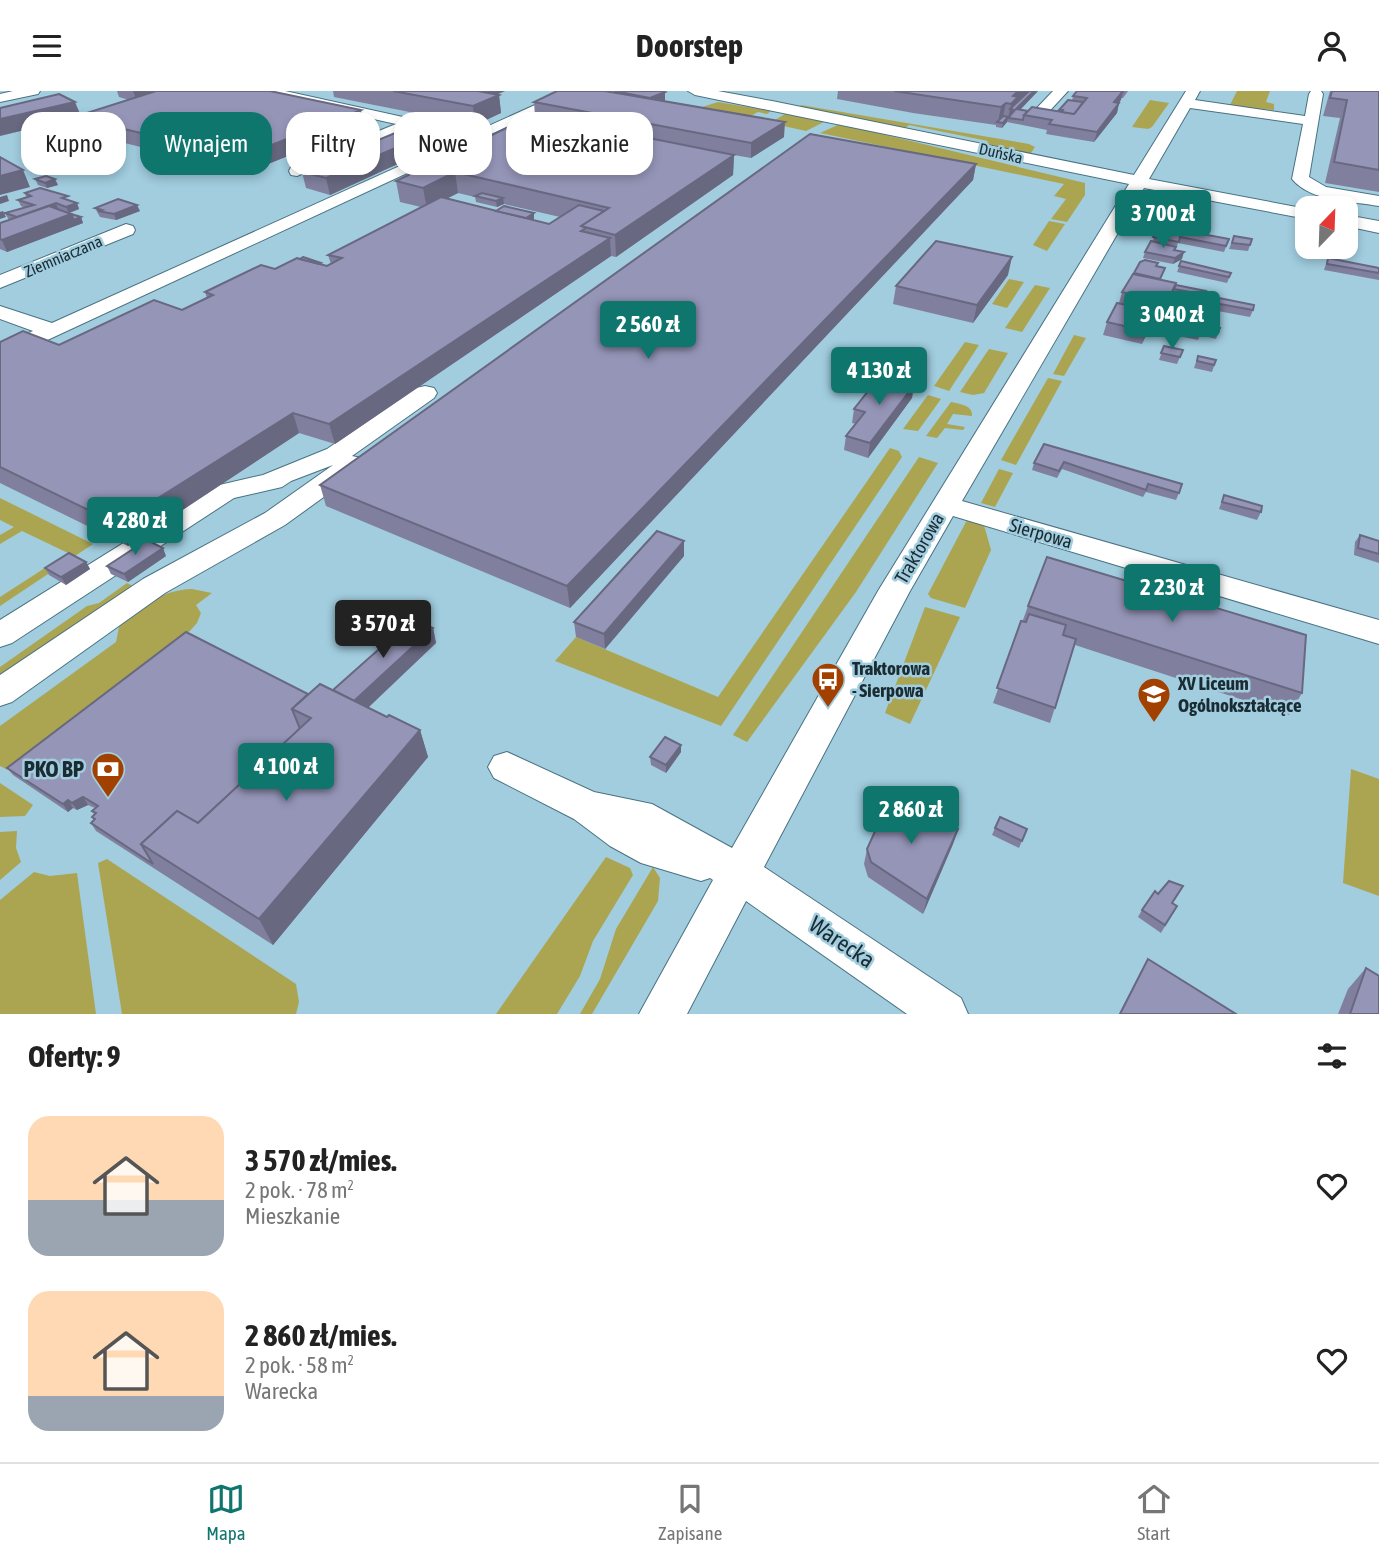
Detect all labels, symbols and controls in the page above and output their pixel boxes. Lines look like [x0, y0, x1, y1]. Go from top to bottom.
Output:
icon: menu [28, 27, 66, 65]
text: Doorstep [636, 27, 743, 64]
icon: person [1313, 27, 1351, 65]
chip: Kupno [21, 112, 126, 175]
chip: Wynajem [140, 112, 272, 175]
chip: Filtry [286, 112, 380, 175]
chip: Nowe [394, 112, 492, 175]
chip: Mieszkanie [506, 112, 653, 175]
street label: Duńska [977, 139, 1025, 167]
pin: 3 700 zł [1091, 191, 1235, 250]
north arrow [1295, 196, 1358, 259]
map controls [1295, 196, 1358, 259]
text: 3 700 zł [1131, 200, 1195, 226]
street label: Ziemniaczana [21, 232, 105, 280]
pin: 3 040 zł [1100, 292, 1244, 351]
pin: 2 560 zł [576, 301, 720, 361]
text: 3 040 zł [1140, 301, 1204, 327]
text: 2 560 zł [616, 311, 680, 337]
pin: 4 130 zł [807, 347, 951, 407]
text: 4 130 zł [847, 357, 911, 383]
pin: 4 280 zł [63, 497, 207, 557]
text: 4 280 zł [103, 507, 167, 533]
street label: Traktorowa [890, 509, 948, 587]
street label: Sierpowa [1007, 514, 1075, 552]
pin: 2 230 zł [1100, 565, 1244, 624]
text: 2 230 zł [1140, 574, 1204, 600]
pin: 3 570 zł [311, 601, 455, 660]
text: 3 570 zł [351, 610, 415, 636]
place label: Traktorowa - Sierpowa [852, 657, 930, 701]
bus stop icon: Traktorowa - Sierpowa [809, 660, 847, 709]
place label: XV Liceum Ogólnokształcące [1177, 672, 1302, 716]
school or university icon: XV Liceum Ogólnokształcące [1135, 675, 1173, 724]
pin: 4 100 zł [214, 743, 358, 803]
bank icon: PKO BP [89, 750, 127, 799]
text: 4 100 zł [254, 753, 318, 779]
place label: PKO BP [23, 756, 84, 782]
pin: 2 860 zł [839, 787, 983, 846]
text: 2 860 zł [879, 796, 943, 822]
street label: Warecka [804, 911, 880, 973]
icon: filters [1313, 1037, 1351, 1075]
text: Oferty: 9 [28, 1039, 121, 1073]
text: 3 570 zł/mies. [245, 1143, 397, 1177]
icon: home [84, 1144, 168, 1228]
icon: heart [1313, 1167, 1351, 1205]
text: 2 pok. · 78 m² [245, 1177, 354, 1203]
text: Mieszkanie [245, 1203, 340, 1229]
text: 2 860 zł/mies. [245, 1318, 397, 1352]
icon: home [84, 1319, 168, 1403]
icon: heart [1313, 1342, 1351, 1380]
text: 2 pok. · 58 m² [245, 1352, 354, 1378]
text: Warecka [245, 1378, 318, 1404]
tab: Mapa [206, 1480, 246, 1544]
tab: Zapisane [658, 1480, 722, 1544]
tab: Start [1135, 1480, 1173, 1544]

